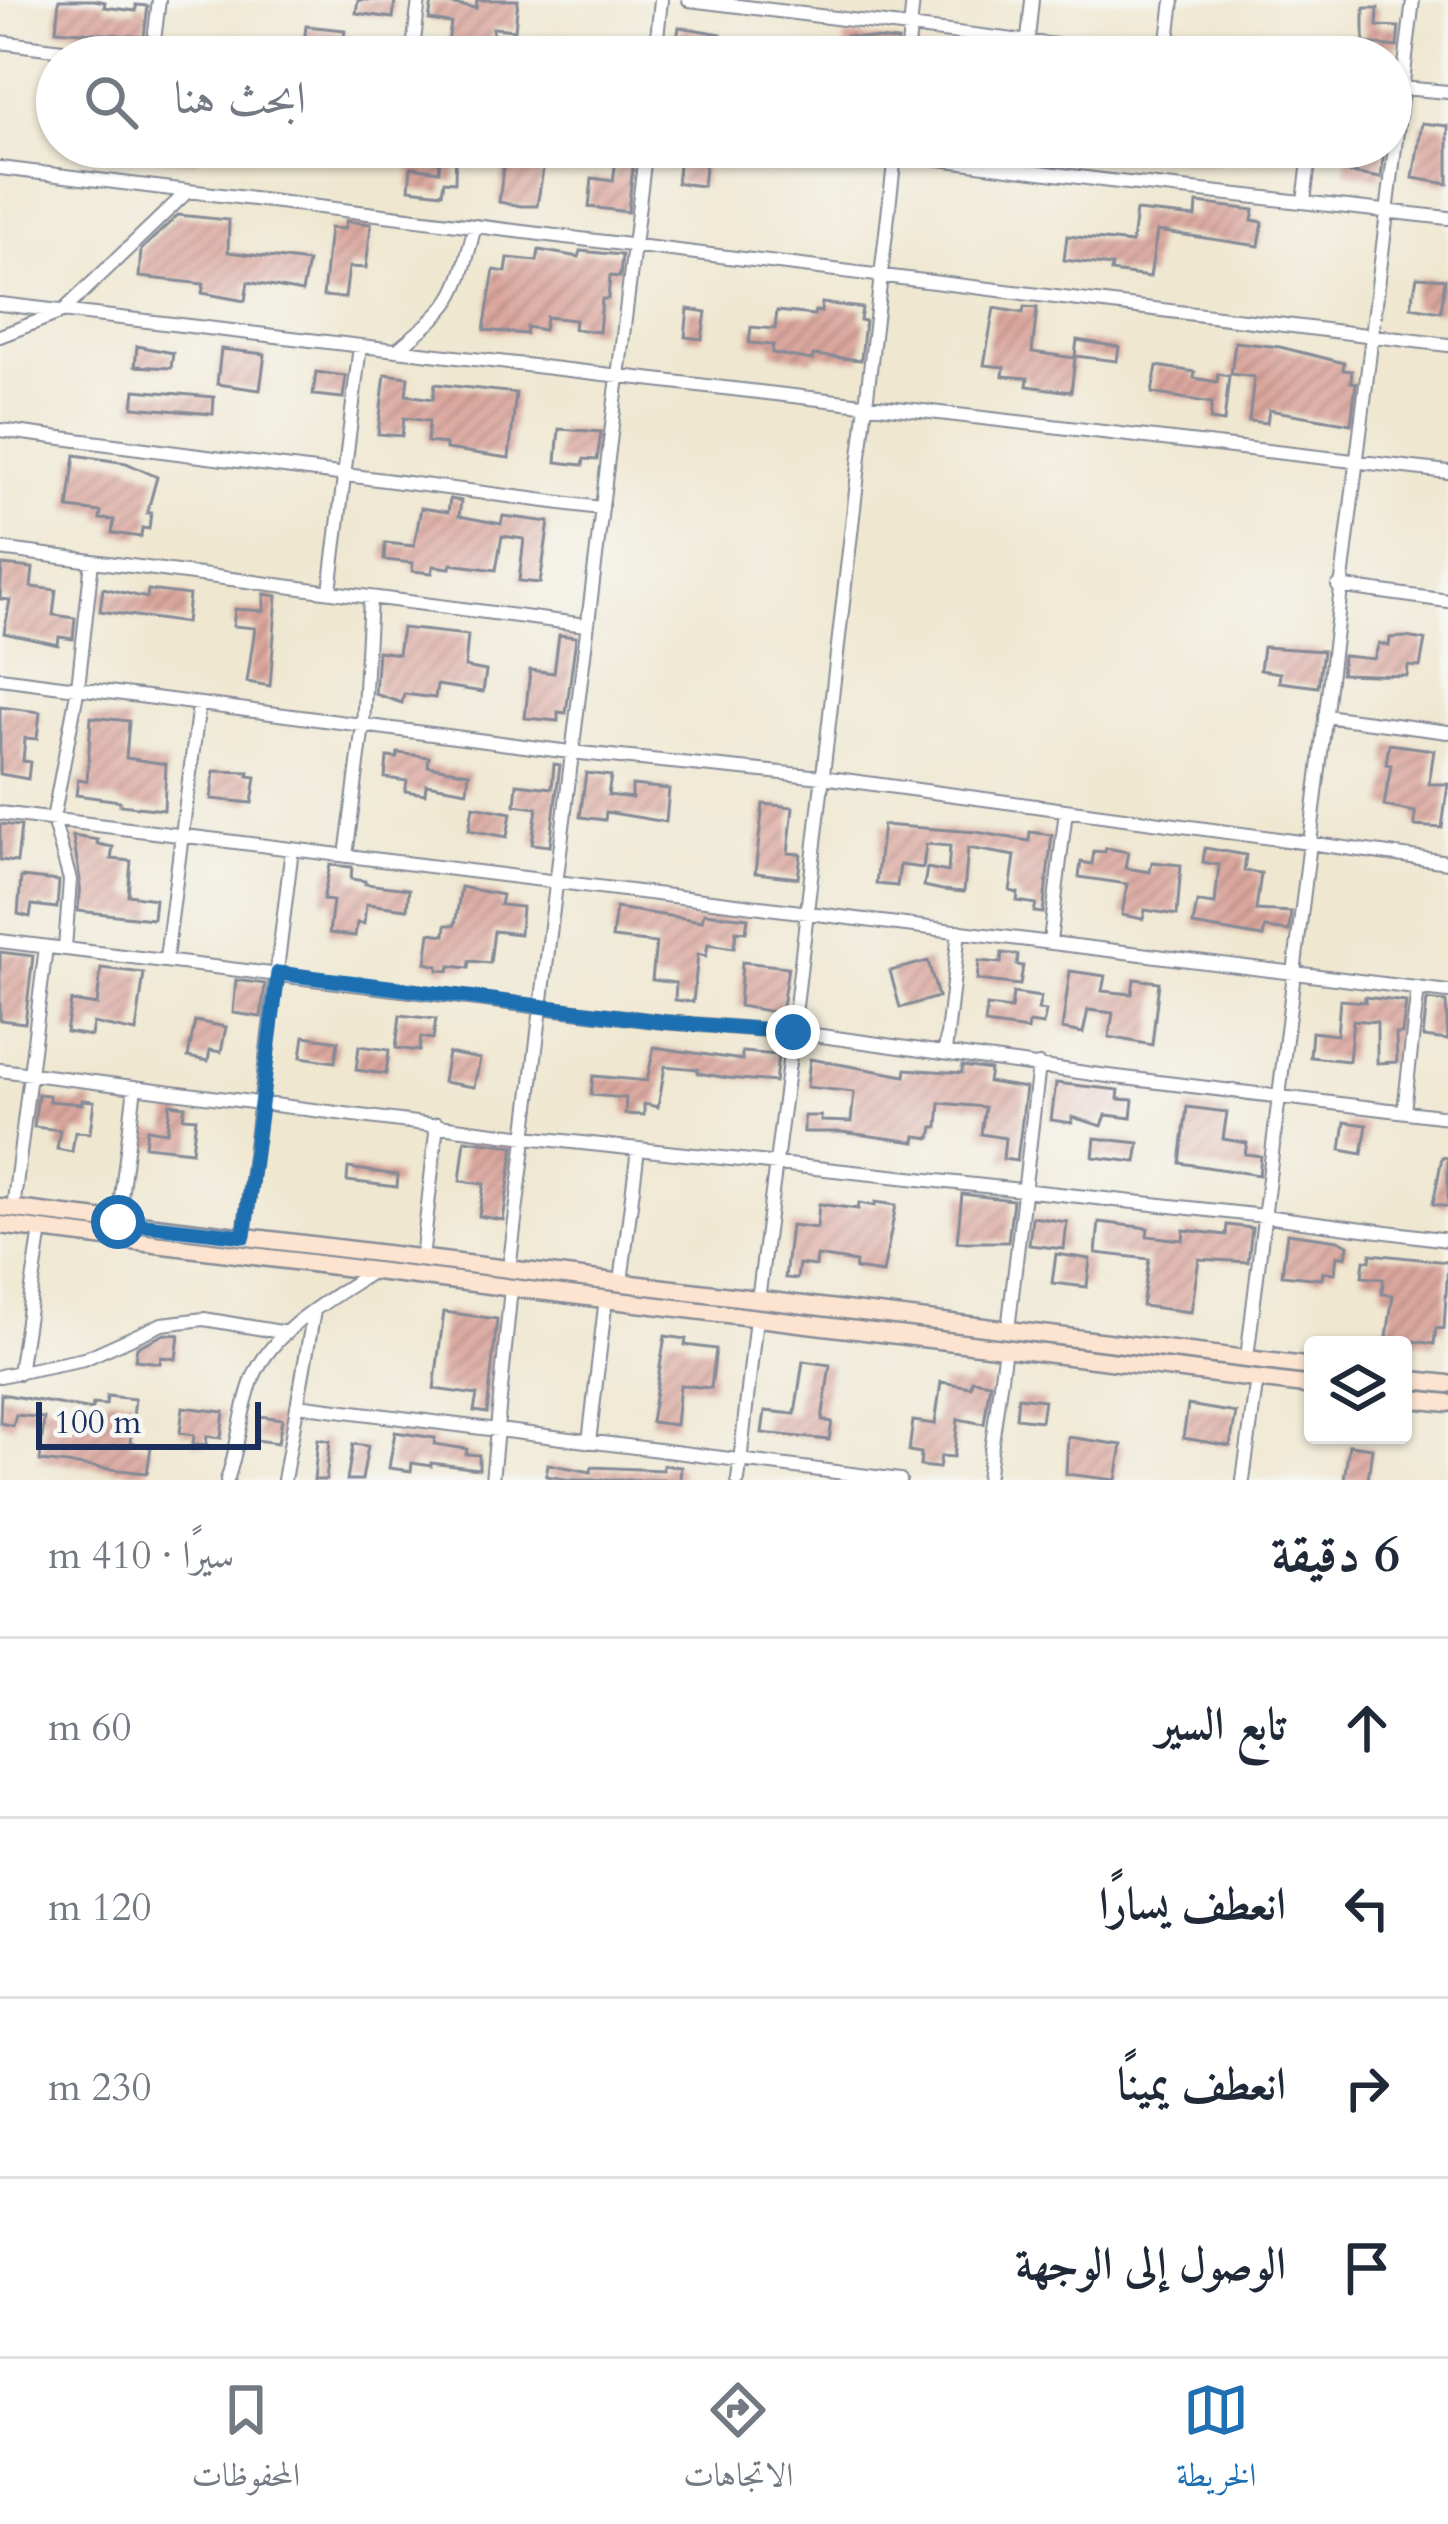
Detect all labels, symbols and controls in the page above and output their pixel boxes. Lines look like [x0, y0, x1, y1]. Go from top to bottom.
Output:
search box [36, 36, 1412, 168]
text: ابحث هنا [174, 68, 306, 129]
icon: search [78, 69, 144, 135]
route end [766, 1005, 820, 1059]
route start [91, 1195, 145, 1249]
map controls [1304, 1336, 1412, 1444]
button: layers [1304, 1336, 1412, 1444]
scale bar [36, 1396, 261, 1449]
text: 100 m [54, 1400, 141, 1445]
text: 6 دقيقة [1271, 1520, 1400, 1590]
text: سيرًا · 410 m [48, 1529, 234, 1582]
text: تابع السير [1156, 1694, 1286, 1755]
icon: ahead [1334, 1695, 1400, 1761]
text: 60 m [48, 1701, 131, 1754]
text: انعطف يسارًا [1099, 1874, 1286, 1935]
icon: left [1334, 1875, 1400, 1941]
text: 120 m [48, 1881, 151, 1934]
text: انعطف يمينًا [1117, 2054, 1286, 2115]
icon: right [1334, 2055, 1400, 2121]
text: 230 m [48, 2061, 151, 2114]
text: الوصول إلى الوجهة [1015, 2234, 1286, 2295]
icon: arrive [1334, 2235, 1400, 2301]
tab: المحفوظات [191, 2377, 300, 2507]
tab: الاتجاهات [683, 2377, 793, 2507]
tab: الخريطة [1176, 2377, 1257, 2507]

